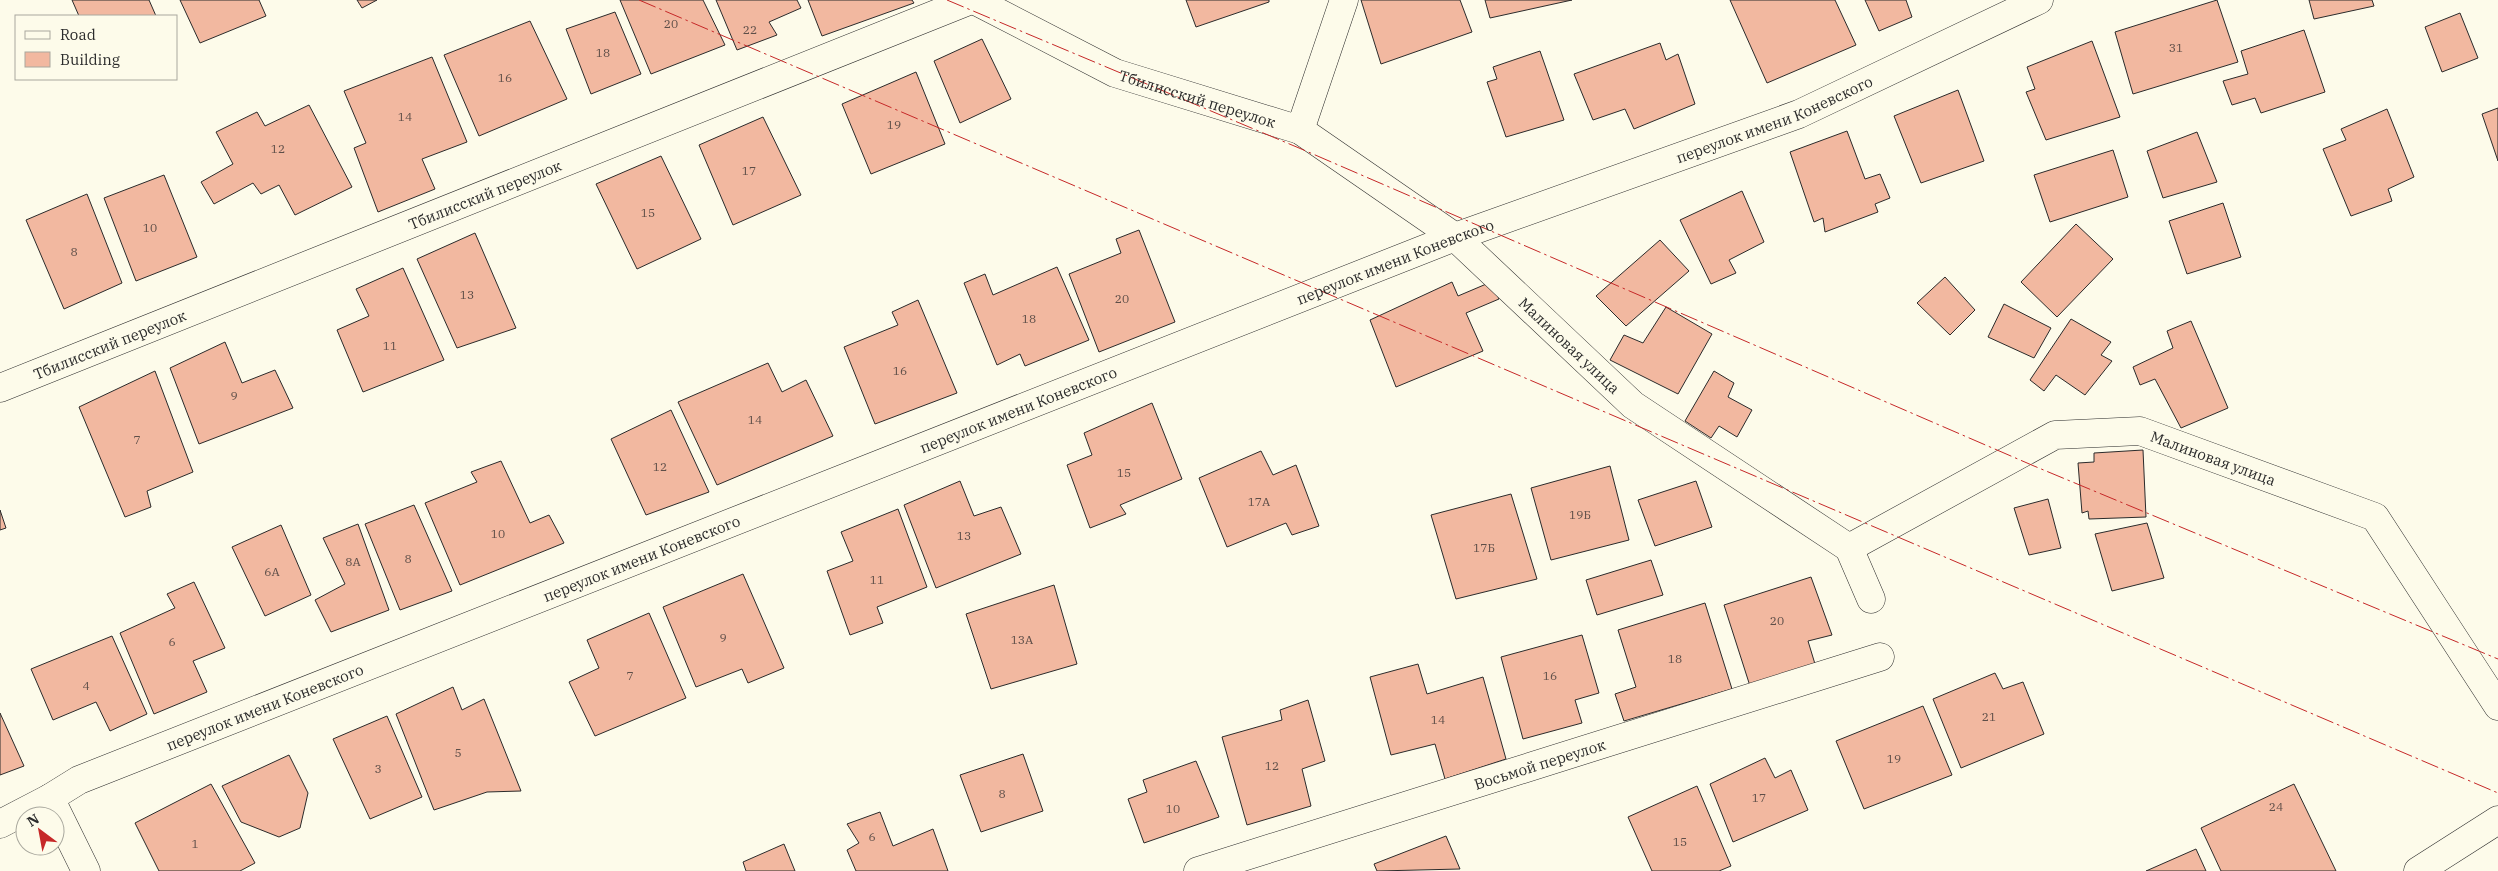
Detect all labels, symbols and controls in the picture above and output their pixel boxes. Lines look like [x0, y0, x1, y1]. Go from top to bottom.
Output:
legend [15, 15, 178, 80]
house number: 20 [664, 16, 678, 31]
house number: 22 [743, 22, 757, 37]
text: Road [60, 25, 96, 44]
house number: 31 [2169, 40, 2183, 55]
house number: 18 [596, 45, 610, 60]
text: Building [60, 50, 120, 69]
street label: Тбилисский переулок [1117, 65, 1278, 132]
house number: 16 [498, 70, 512, 85]
street label: переулок имени Коневского [1673, 71, 1875, 167]
house number: 14 [398, 109, 412, 124]
house number: 19 [887, 117, 901, 132]
house number: 12 [271, 141, 285, 156]
street label: Тбилисский переулок [406, 155, 564, 233]
house number: 17 [742, 163, 756, 178]
house number: 15 [641, 205, 655, 220]
street label: переулок имени Коневского [1293, 214, 1496, 308]
house number: 10 [143, 220, 157, 235]
house number: 8 [70, 244, 78, 259]
house number: 13 [460, 287, 474, 302]
house number: 20 [1115, 291, 1129, 306]
street label: Малиновая улица [1515, 293, 1624, 397]
street label: Тбилисский переулок [30, 305, 189, 383]
house number: 18 [1022, 311, 1036, 326]
house number: 11 [383, 338, 397, 353]
street label: переулок имени Коневского [917, 362, 1119, 457]
house number: 16 [893, 363, 907, 378]
house number: 9 [230, 388, 238, 403]
house number: 14 [748, 412, 762, 427]
street label: Малиновая улица [2148, 426, 2278, 489]
house number: 7 [133, 432, 141, 447]
house number: 12 [653, 459, 667, 474]
house number: 15 [1117, 465, 1131, 480]
house number: 17А [1248, 494, 1271, 509]
house number: 19Б [1569, 507, 1591, 522]
street label: переулок имени Коневского [540, 511, 743, 606]
house number: 10 [491, 526, 505, 541]
house number: 13 [957, 528, 971, 543]
house number: 17Б [1473, 540, 1495, 555]
house number: 8 [404, 551, 412, 566]
house number: 8А [345, 554, 361, 569]
house number: 6А [264, 564, 280, 579]
house number: 11 [870, 572, 884, 587]
house number: 20 [1770, 613, 1784, 628]
house number: 9 [719, 630, 727, 645]
house number: 13А [1011, 632, 1034, 647]
house number: 6 [168, 634, 176, 649]
house number: 18 [1668, 651, 1682, 666]
street label: переулок имени Коневского [163, 659, 366, 754]
house number: 7 [626, 668, 634, 683]
house number: 16 [1543, 668, 1557, 683]
house number: 4 [82, 678, 90, 693]
house number: 21 [1982, 709, 1996, 724]
house number: 14 [1431, 712, 1445, 727]
street label: Восьмой переулок [1472, 734, 1608, 793]
house number: 5 [454, 745, 462, 760]
house number: 19 [1887, 751, 1901, 766]
house number: 12 [1265, 758, 1279, 773]
house number: 3 [374, 761, 382, 776]
house number: 8 [998, 786, 1006, 801]
house number: 17 [1752, 790, 1766, 805]
house number: 24 [2269, 799, 2283, 814]
house number: 10 [1166, 801, 1180, 816]
north arrow [15, 806, 65, 856]
text: N [24, 809, 43, 831]
house number: 6 [868, 829, 876, 844]
house number: 15 [1673, 834, 1687, 849]
house number: 1 [191, 836, 199, 851]

